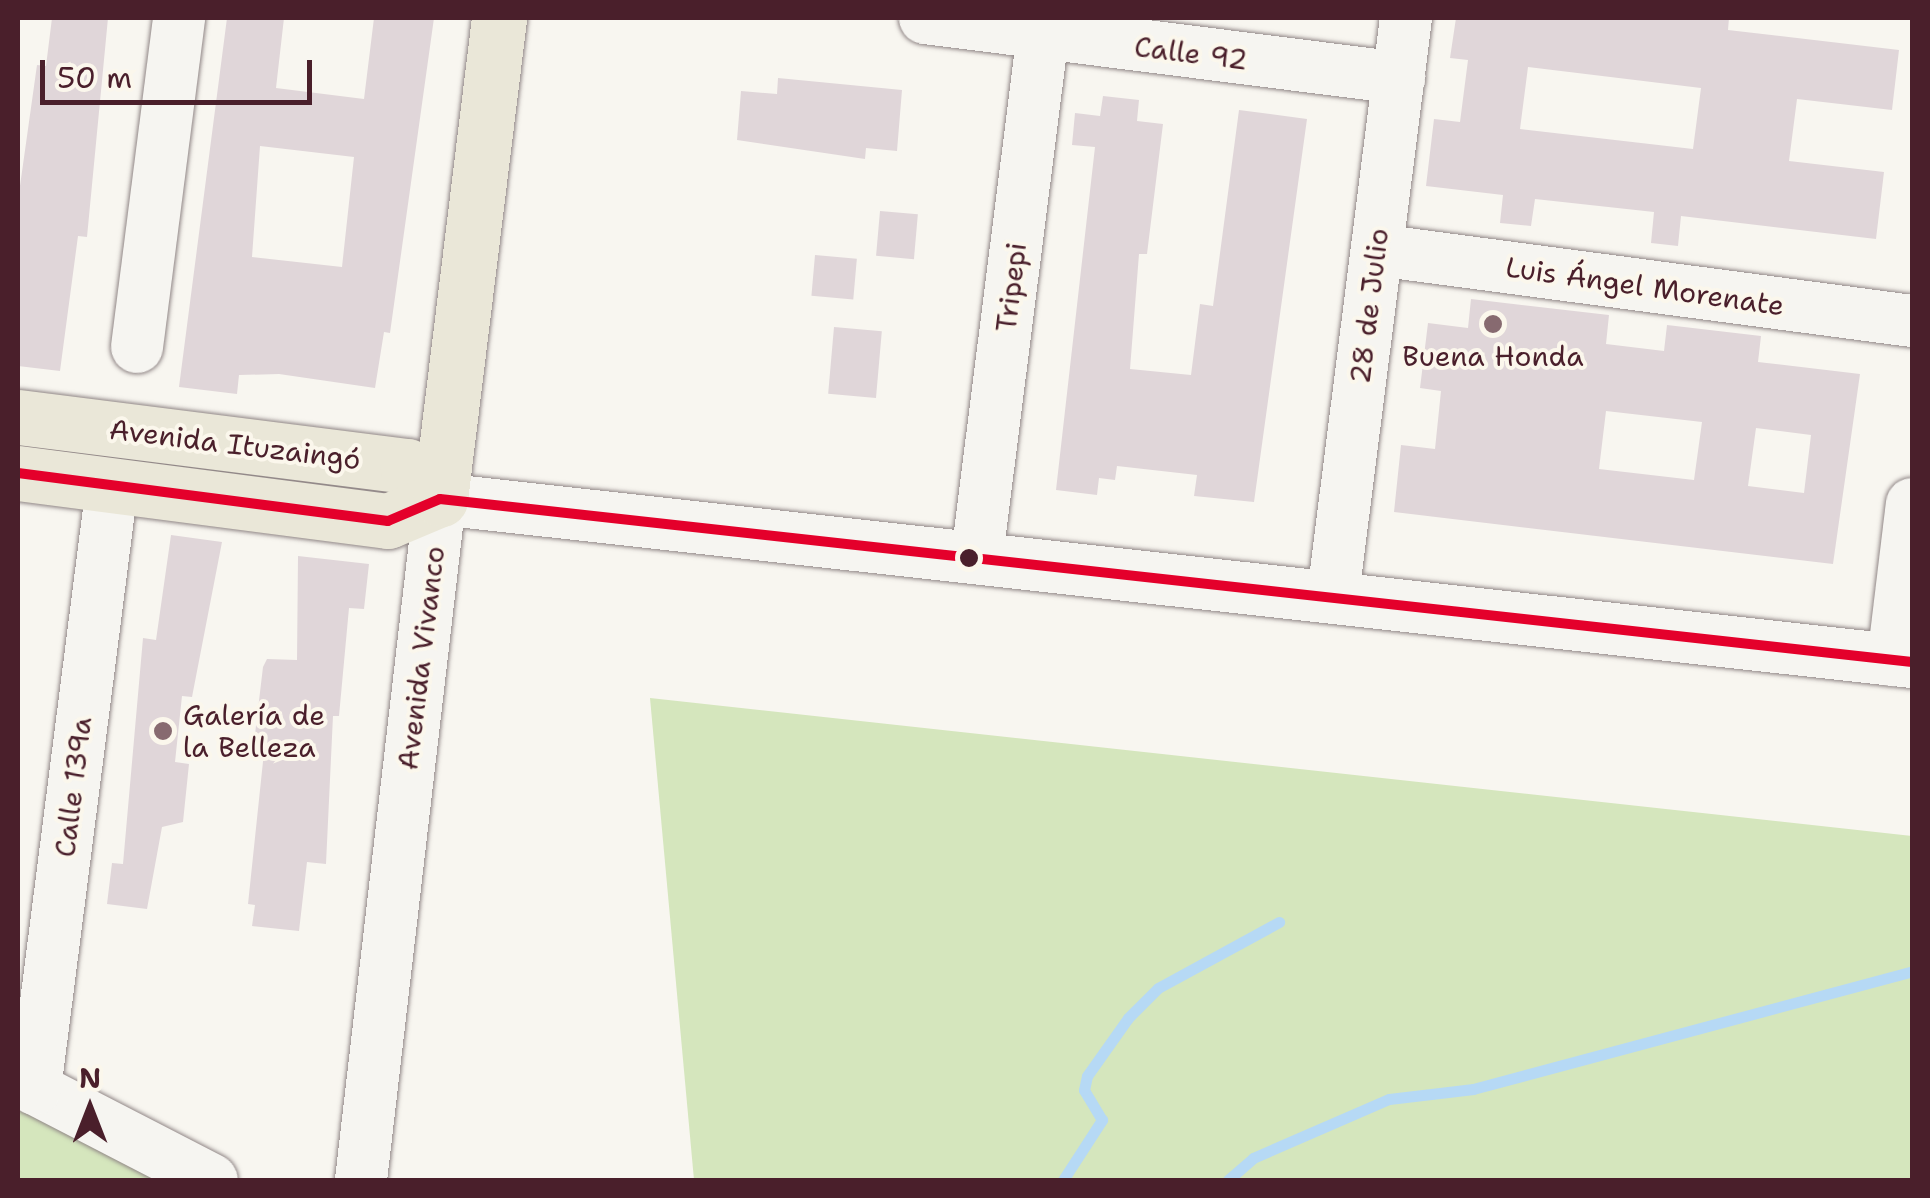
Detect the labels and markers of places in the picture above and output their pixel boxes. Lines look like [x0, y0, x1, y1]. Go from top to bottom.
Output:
marker: Buena Honda [1482, 313, 1504, 335]
place label: Buena Honda [1402, 339, 1584, 373]
unlabelled marker [959, 548, 979, 568]
place label: Galería de la Belleza [183, 698, 325, 764]
marker: Galería de la Belleza [152, 720, 174, 742]

